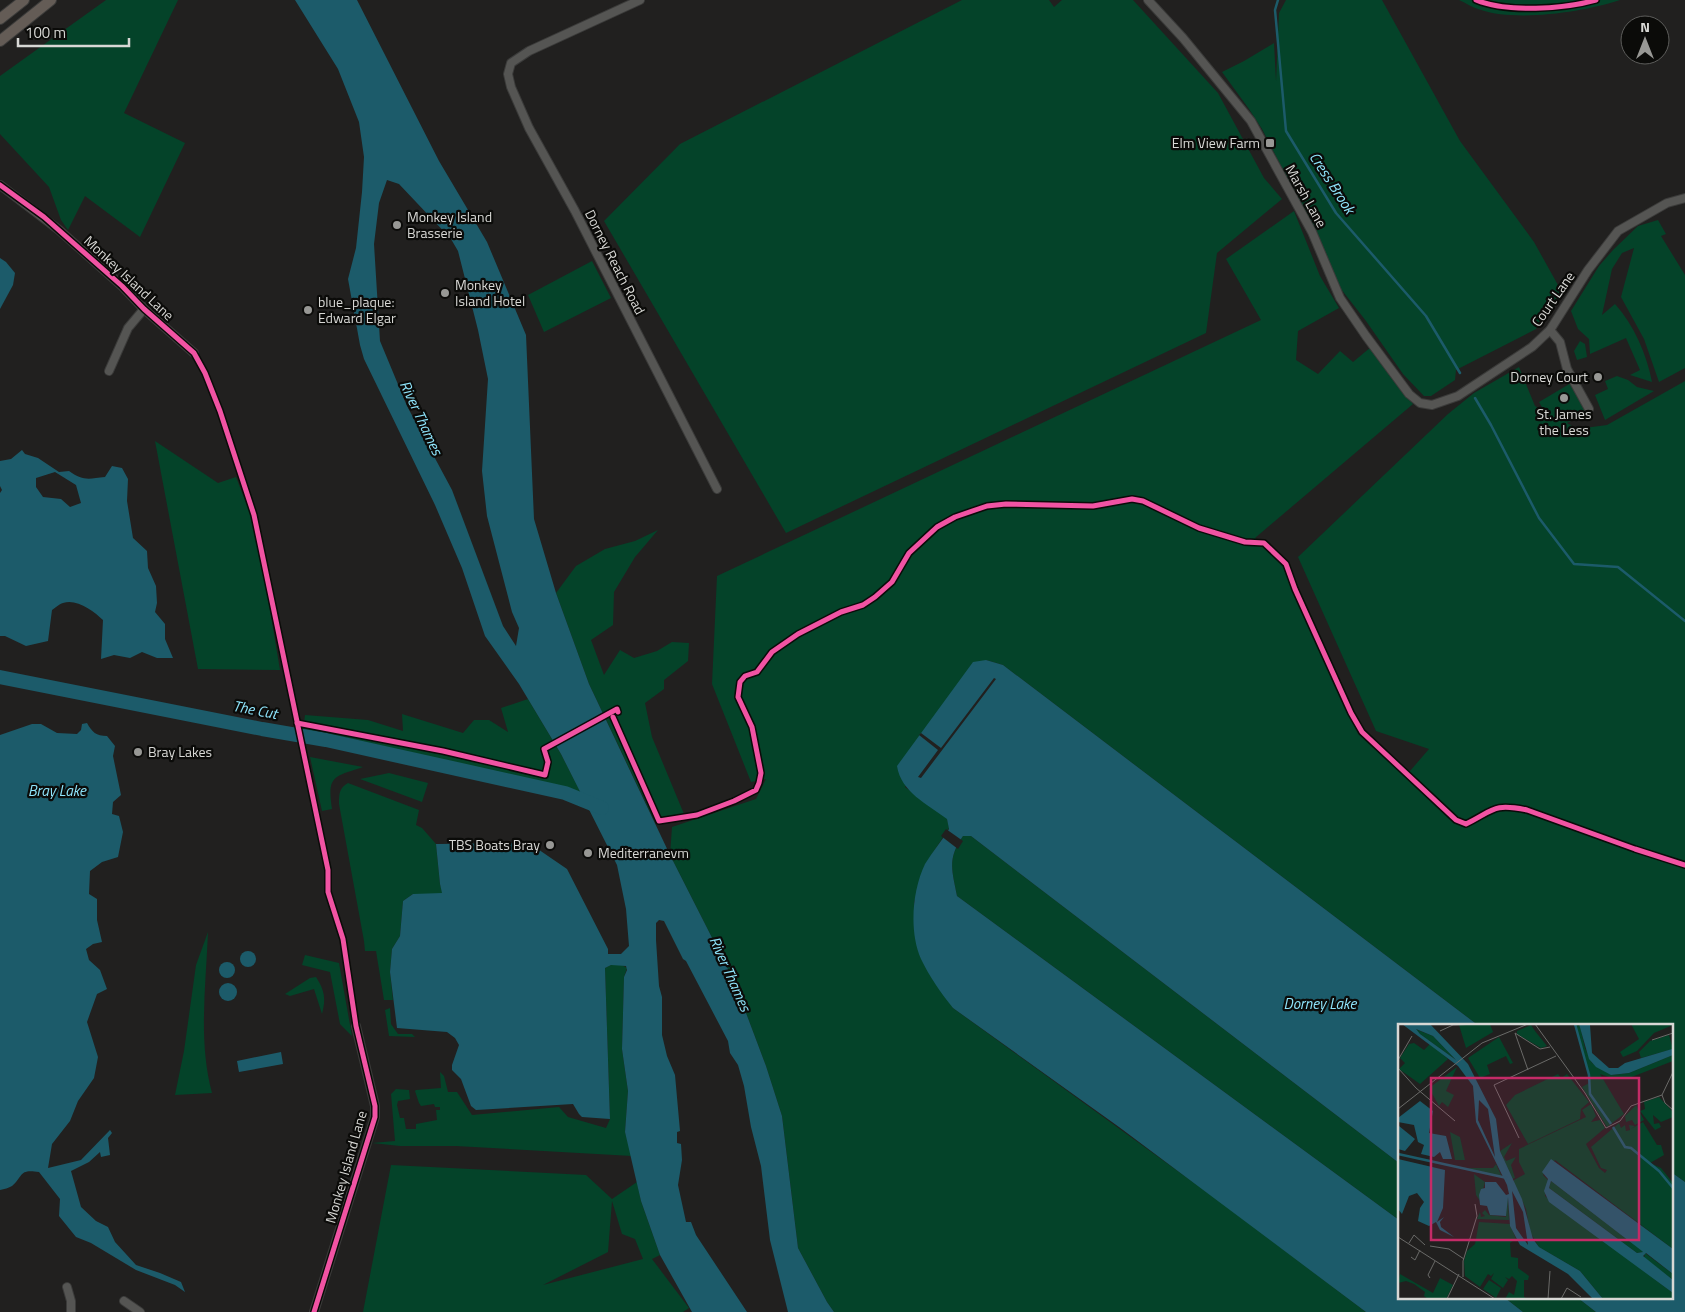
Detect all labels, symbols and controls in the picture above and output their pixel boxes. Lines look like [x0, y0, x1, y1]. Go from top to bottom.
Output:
scale bar [18, 15, 129, 47]
north arrow [1620, 15, 1670, 65]
text: N [1640, 16, 1650, 37]
text: 100 m [25, 21, 66, 44]
place label: Elm View Farm [1172, 132, 1260, 153]
marker: Elm View Farm [1264, 137, 1276, 149]
water label: Cress Brook [1304, 147, 1362, 220]
street label: Marsh Lane [1281, 160, 1332, 231]
place label: Monkey Island Brasserie [407, 206, 492, 243]
street label: Dorney Reach Road [580, 206, 651, 318]
marker: Monkey Island Brasserie [391, 219, 403, 231]
street label: Monkey Island Lane [80, 230, 179, 325]
street label: Court Lane [1526, 267, 1579, 331]
place label: Monkey Island Hotel [455, 274, 525, 311]
marker: Monkey Island Hotel [439, 287, 451, 299]
place label: blue_plaque: Edward Elgar [318, 291, 396, 328]
marker: blue_plaque: Edward Elgar [302, 304, 314, 316]
place label: Dorney Court [1510, 366, 1588, 387]
marker: Dorney Court [1592, 371, 1604, 383]
water label: River Thames [394, 377, 449, 460]
marker: St. James the Less [1558, 392, 1570, 404]
place label: St. James the Less [1537, 403, 1591, 440]
water label: The Cut [231, 694, 281, 725]
place label: Bray Lakes [148, 741, 212, 762]
marker: Bray Lakes [132, 746, 144, 758]
water label: Bray Lake [28, 779, 87, 802]
place label: TBS Boats Bray [449, 834, 540, 855]
marker: TBS Boats Bray [544, 839, 556, 851]
place label: Mediterranevm [598, 842, 689, 863]
marker: Mediterranevm [582, 847, 594, 859]
water label: River Thames [704, 933, 758, 1017]
water label: Dorney Lake [1284, 992, 1358, 1015]
inset map [1398, 1024, 1672, 1300]
street label: Monkey Island Lane [319, 1108, 372, 1226]

